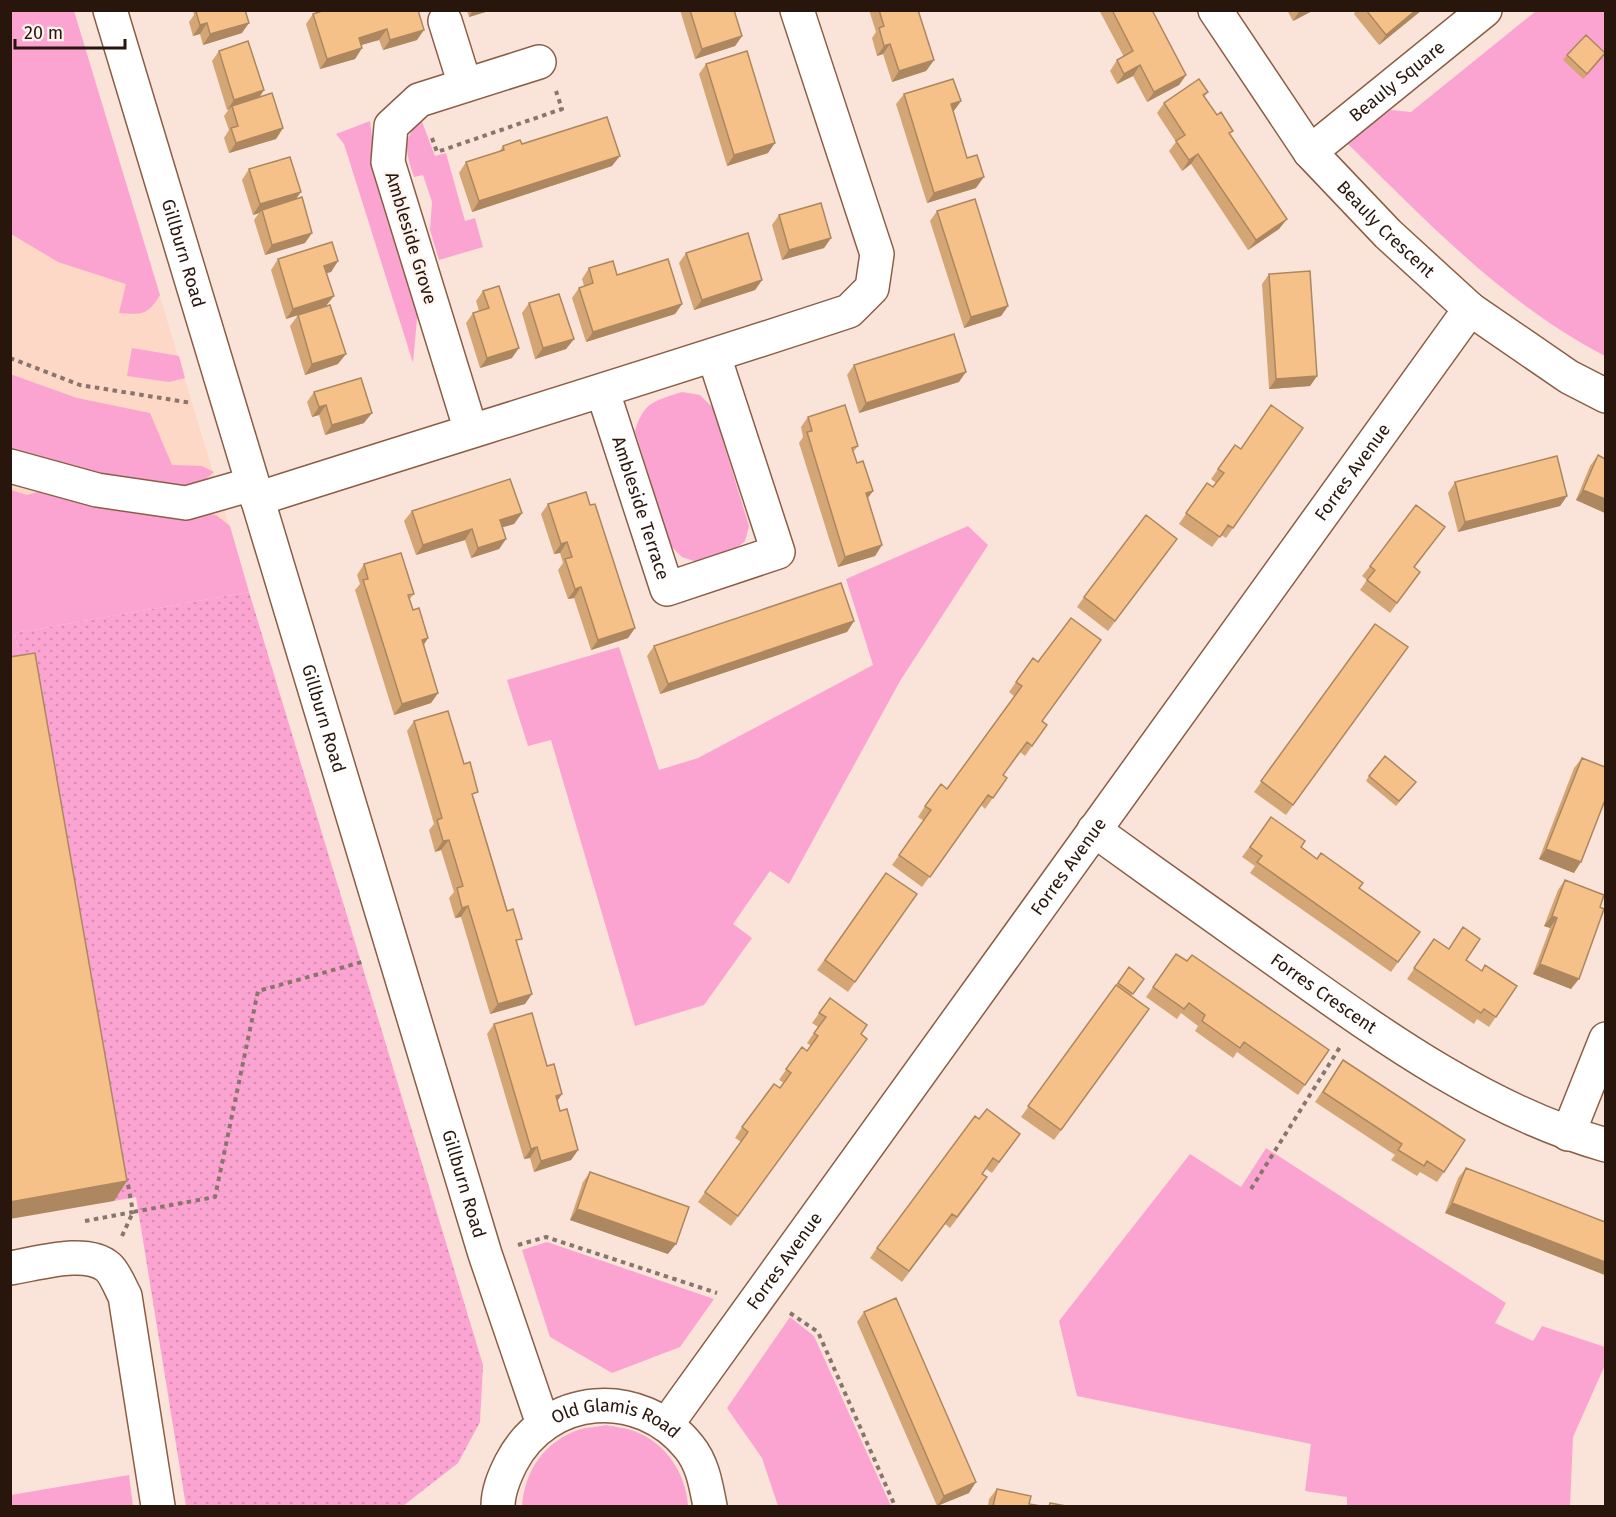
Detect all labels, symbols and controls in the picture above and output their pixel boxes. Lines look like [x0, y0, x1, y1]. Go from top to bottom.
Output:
scale bar [15, 12, 124, 50]
text: 20 m [24, 22, 63, 44]
street label: Beauly Square [1345, 36, 1449, 127]
street label: Ambleside Grove [380, 169, 442, 307]
street label: Beauly Crescent [1332, 176, 1440, 283]
street label: Gillburn Road [157, 196, 210, 310]
street label: Forres Avenue [1310, 419, 1395, 525]
street label: Ambleside Terrace [607, 433, 674, 583]
street label: Gillburn Road [297, 662, 350, 775]
street label: Forres Avenue [1026, 813, 1111, 920]
street label: Forres Crescent [1266, 949, 1381, 1039]
street label: Gillburn Road [437, 1127, 491, 1241]
street label: Forres Avenue [742, 1208, 827, 1314]
street label: Old Glamis Road [548, 1394, 685, 1443]

